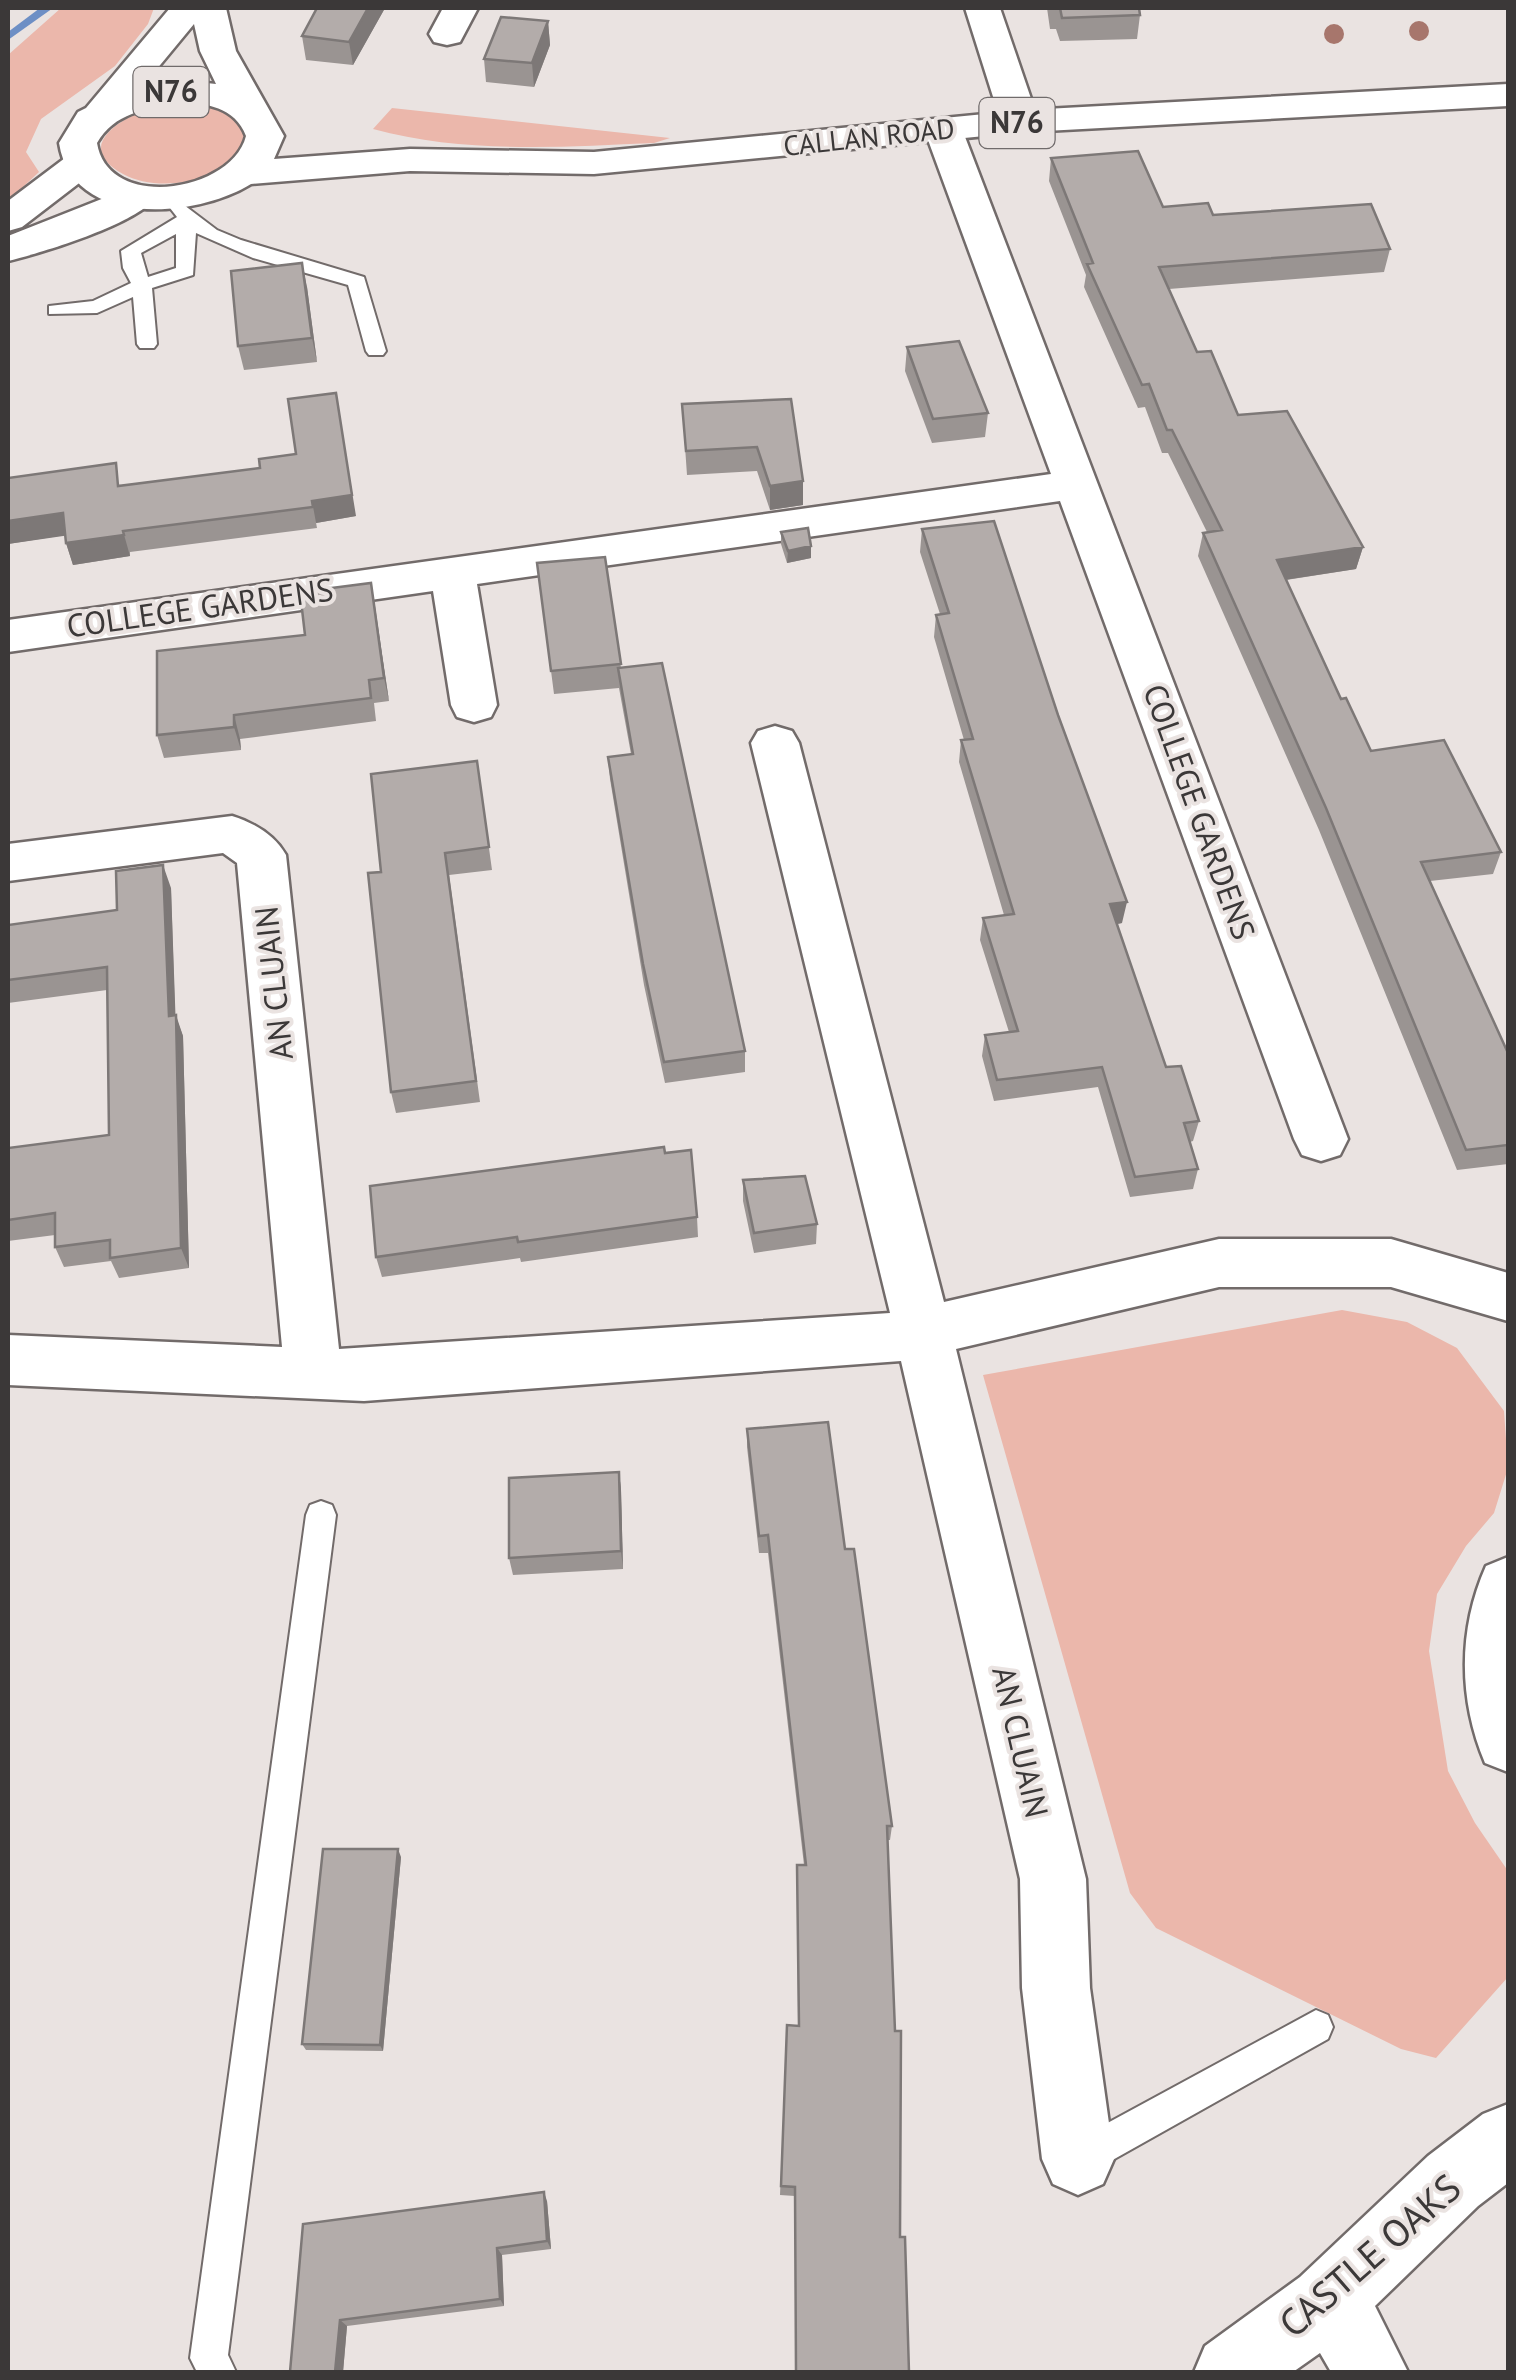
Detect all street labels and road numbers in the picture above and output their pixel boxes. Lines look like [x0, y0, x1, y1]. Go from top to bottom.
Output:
road number: N76 [134, 67, 208, 117]
road number: N76 [980, 98, 1054, 148]
street label: CALLAN ROAD [781, 109, 956, 164]
street label: COLLEGE GARDENS [64, 568, 336, 647]
street label: COLLEGE GARDENS [1134, 678, 1266, 945]
street label: AN CLUAIN [244, 904, 302, 1062]
street label: AN CLUAIN [983, 1662, 1059, 1822]
street label: CASTLE OAKS [1268, 2163, 1470, 2347]

